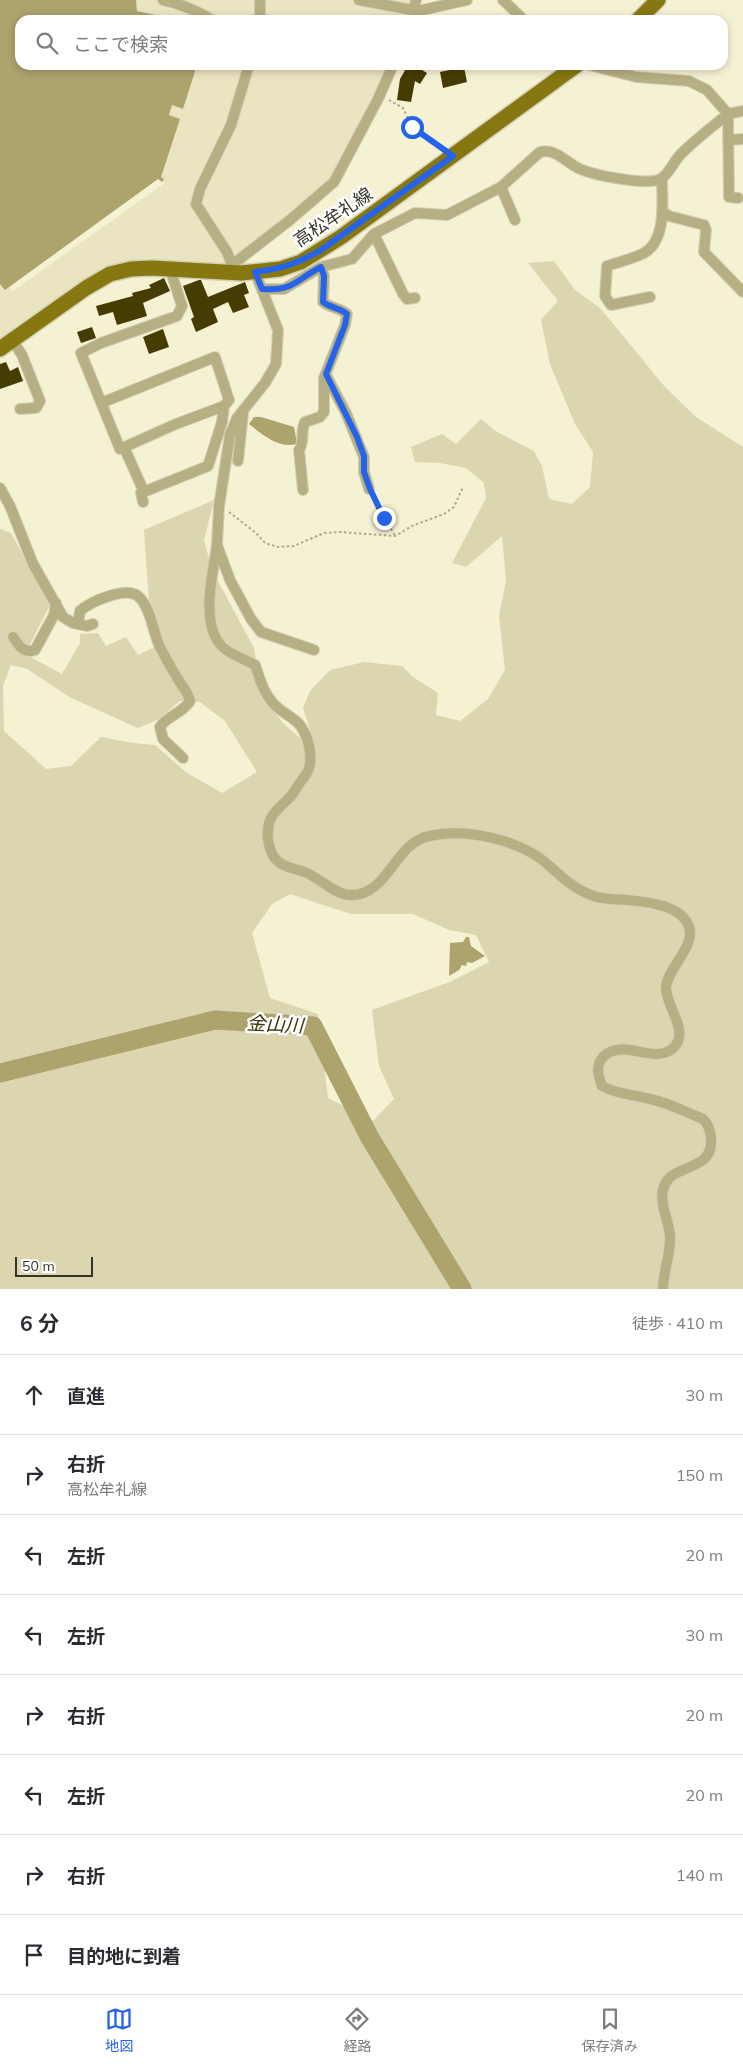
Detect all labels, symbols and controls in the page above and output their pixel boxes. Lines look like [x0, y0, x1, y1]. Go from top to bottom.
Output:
search box [15, 15, 728, 70]
icon: search [33, 29, 61, 57]
text: ここで検索 [73, 32, 168, 56]
route start [401, 116, 424, 139]
street label: 高松牟礼線 [289, 182, 377, 252]
route end [373, 507, 396, 530]
water label: 金山川 [246, 1011, 306, 1038]
scale bar [15, 1254, 92, 1277]
text: 50 m [22, 1257, 55, 1275]
text: 6 分 [20, 1310, 59, 1336]
text: 徒歩 · 410 m [632, 1313, 723, 1333]
icon: ahead [20, 1381, 48, 1409]
text: 直進 [67, 1384, 105, 1408]
text: 30 m [686, 1385, 723, 1405]
text: 右折 [67, 1452, 105, 1476]
icon: right [20, 1461, 48, 1489]
text: 150 m [676, 1465, 723, 1485]
text: 高松牟礼線 [67, 1479, 147, 1499]
icon: left [20, 1541, 48, 1569]
text: 左折 [67, 1544, 105, 1568]
text: 20 m [686, 1545, 723, 1565]
icon: left [20, 1621, 48, 1649]
text: 左折 [67, 1624, 105, 1648]
text: 30 m [686, 1625, 723, 1645]
icon: right [20, 1701, 48, 1729]
text: 右折 [67, 1704, 105, 1728]
text: 20 m [686, 1705, 723, 1725]
icon: left [20, 1781, 48, 1809]
text: 左折 [67, 1784, 105, 1808]
text: 20 m [686, 1785, 723, 1805]
icon: right [20, 1861, 48, 1889]
text: 右折 [67, 1864, 105, 1888]
text: 140 m [676, 1865, 723, 1885]
icon: arrive [20, 1941, 48, 1969]
text: 目的地に到着 [67, 1944, 181, 1968]
tab: 地図 [105, 2005, 133, 2055]
tab: 経路 [343, 2005, 371, 2055]
tab: 保存済み [582, 2005, 638, 2055]

